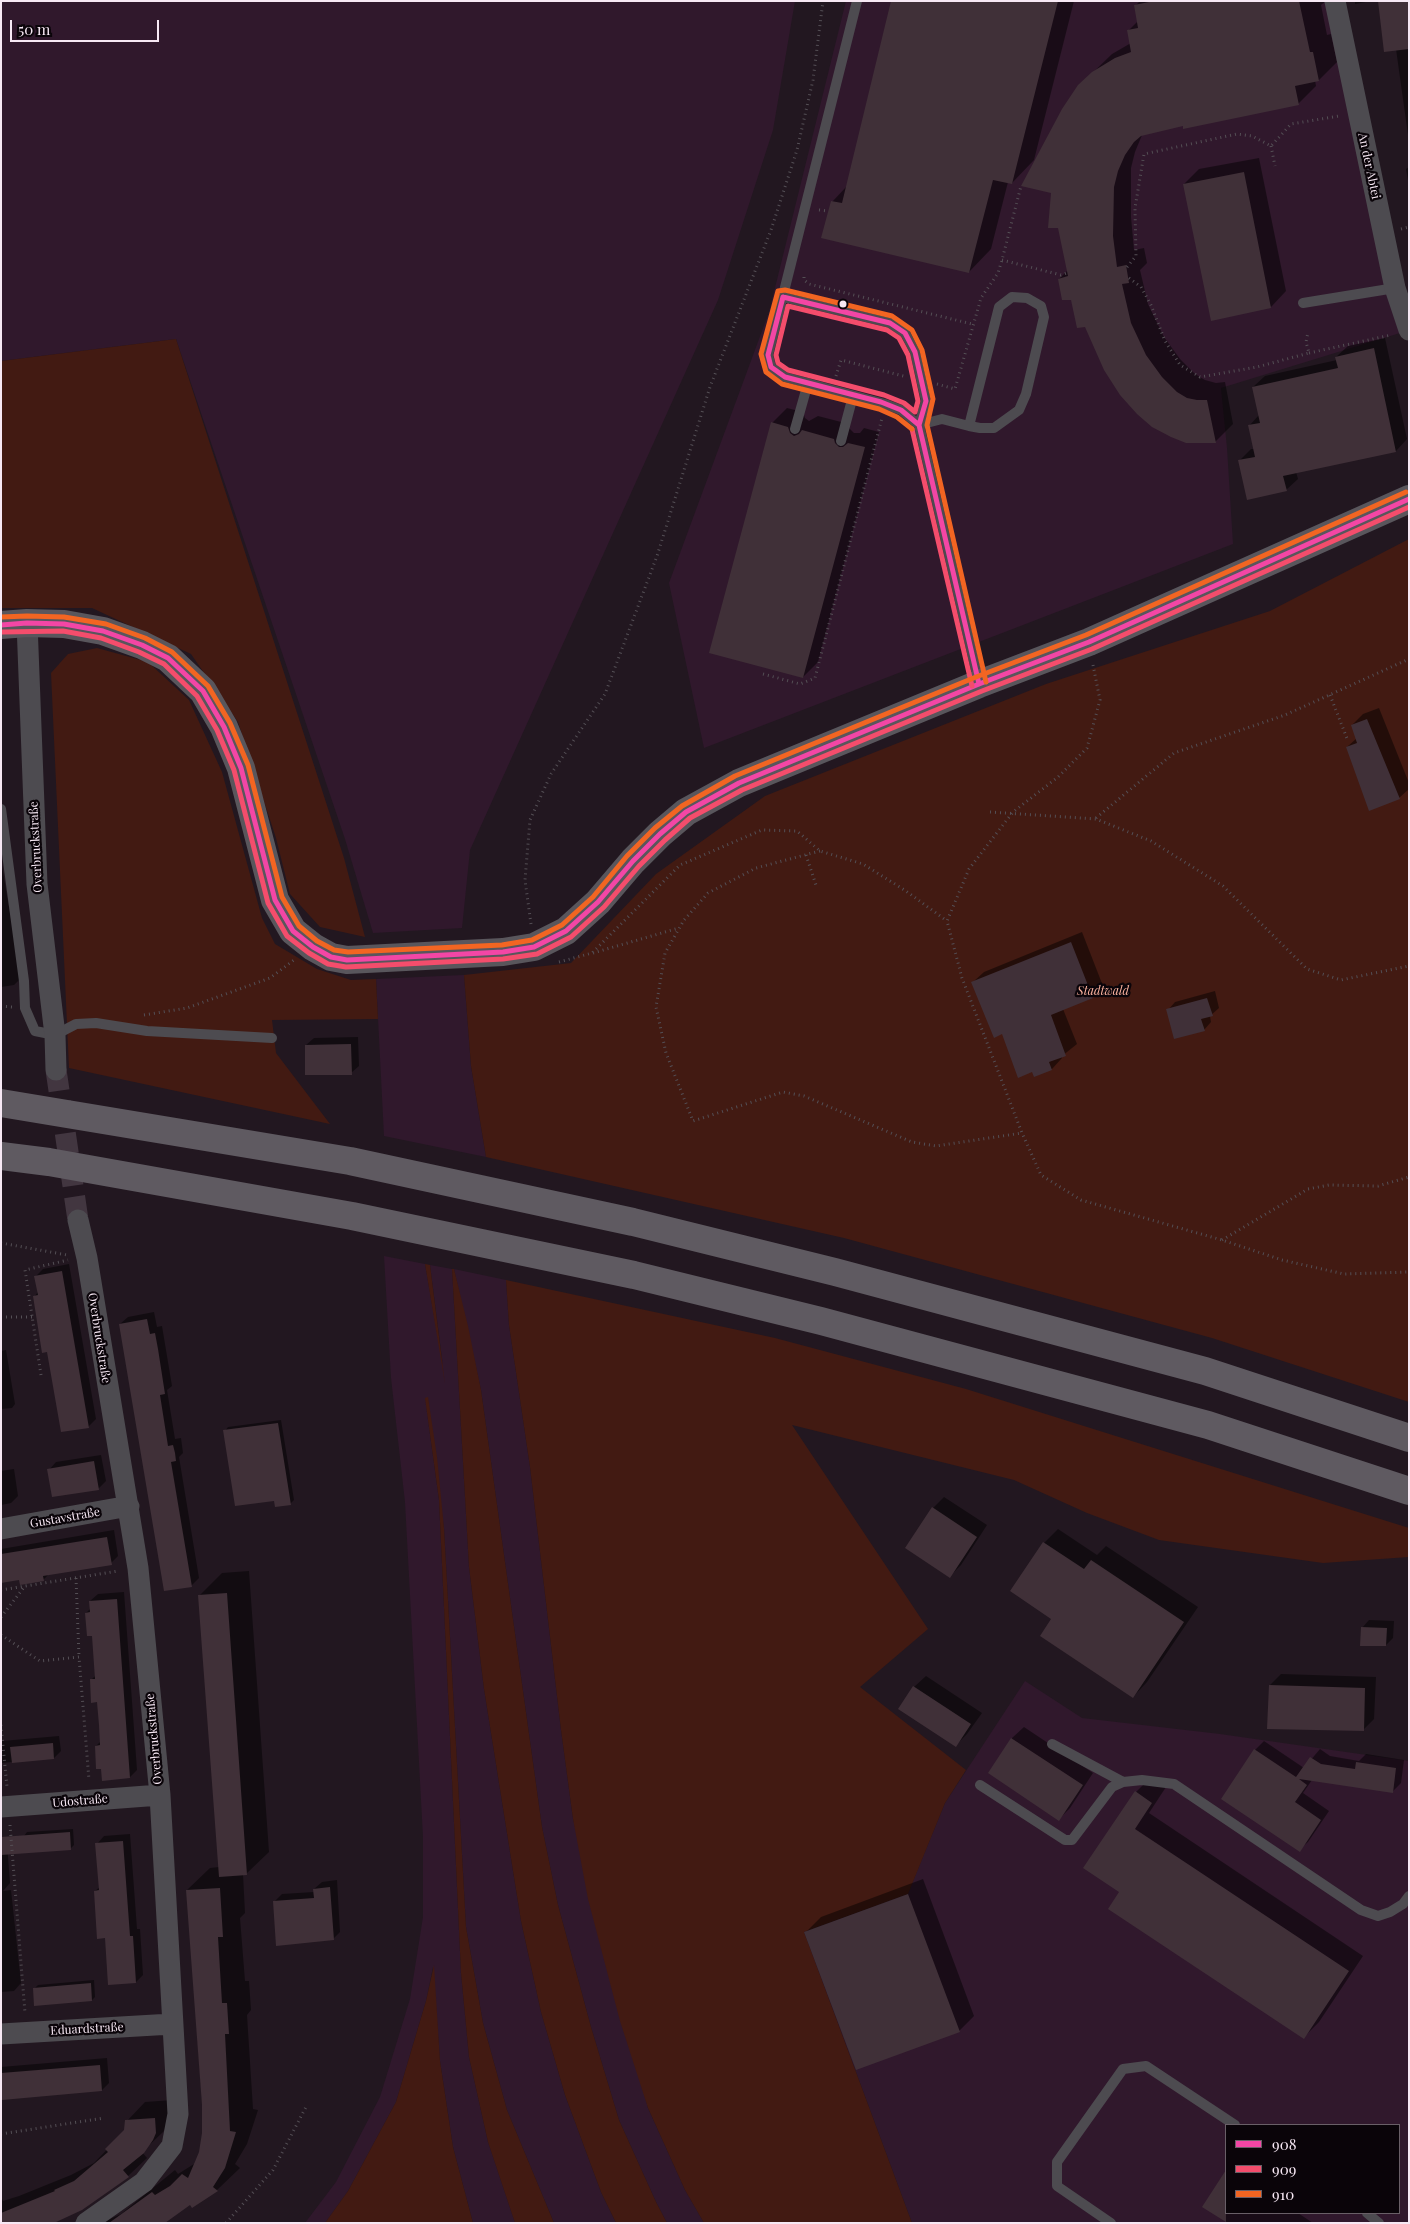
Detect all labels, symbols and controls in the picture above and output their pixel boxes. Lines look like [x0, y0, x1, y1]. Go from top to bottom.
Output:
scale bar [12, 10, 161, 42]
text: 50 m [18, 19, 50, 39]
street label: An der Abtei [1355, 132, 1383, 200]
unlabelled marker [838, 299, 848, 309]
street label: Overbruckstraße [26, 801, 46, 893]
park label: Stadtwald [1077, 984, 1129, 998]
street label: Overbruckstraße [85, 1292, 113, 1384]
street label: Gustavstraße [29, 1505, 101, 1531]
street label: Overbruckstraße [143, 1693, 165, 1785]
street label: Udostraße [52, 1791, 108, 1811]
street label: Eduardstraße [50, 2020, 124, 2038]
legend [1225, 2124, 1400, 2214]
text: 908 [1272, 2134, 1296, 2154]
text: 909 [1272, 2159, 1296, 2179]
text: 910 [1272, 2184, 1294, 2204]

